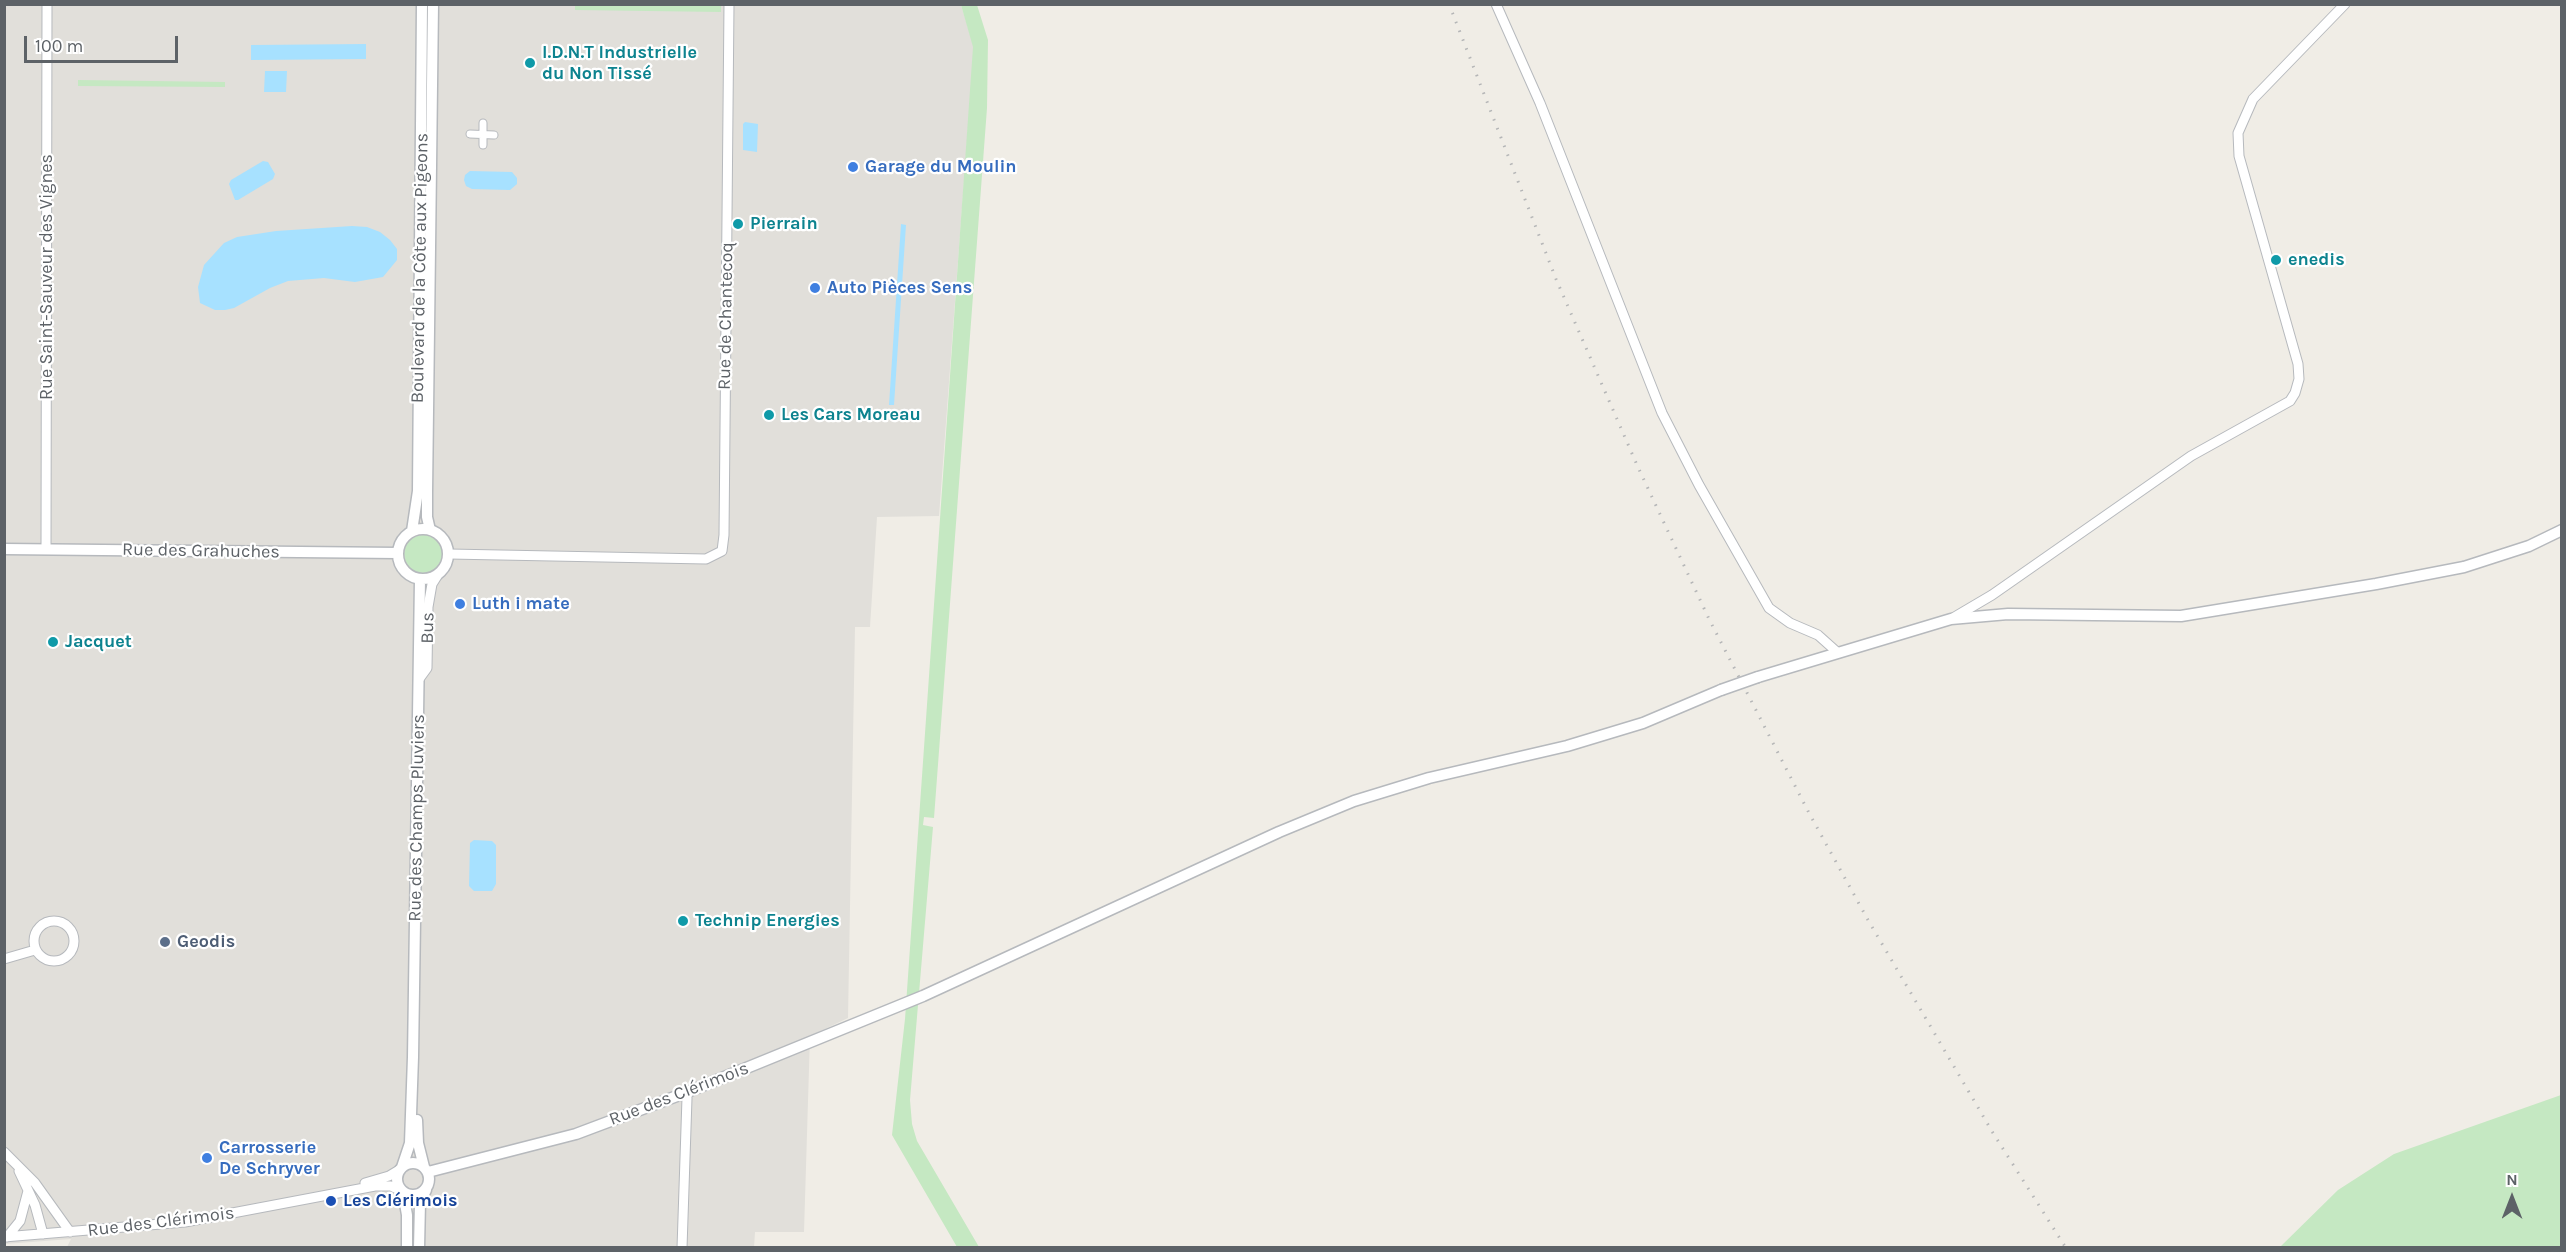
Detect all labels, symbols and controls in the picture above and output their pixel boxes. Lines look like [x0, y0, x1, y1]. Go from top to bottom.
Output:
scale bar [27, 24, 182, 62]
text: 100 m [35, 35, 83, 57]
place label: I.D.N.T Industrielle du Non Tissé [542, 42, 697, 84]
marker: I.D.N.T Industrielle du Non Tissé [523, 56, 537, 70]
street label: Boulevard de la Côte aux Pigeons [407, 133, 433, 403]
street label: Rue Saint-Sauveur des Vignes [36, 154, 58, 400]
place label: Garage du Moulin [865, 156, 1017, 178]
marker: Garage du Moulin [846, 160, 860, 174]
place label: Pierrain [750, 213, 818, 235]
marker: Pierrain [731, 217, 745, 231]
street label: Rue de Chantecoq [714, 242, 738, 390]
place label: enedis [2288, 249, 2345, 271]
marker: enedis [2269, 253, 2283, 267]
place label: Auto Pièces Sens [827, 277, 972, 299]
marker: Auto Pièces Sens [808, 281, 822, 295]
place label: Les Cars Moreau [781, 404, 921, 426]
marker: Les Cars Moreau [762, 408, 776, 422]
street label: Rue des Grahuches [122, 539, 280, 563]
place label: Luth i mate [472, 593, 570, 615]
marker: Luth i mate [453, 597, 467, 611]
street label: Bus [417, 612, 439, 644]
place label: Jacquet [65, 631, 132, 653]
marker: Jacquet [46, 635, 60, 649]
street label: Rue des Champs Pluviers [404, 714, 430, 922]
place label: Technip Energies [695, 910, 840, 932]
marker: Technip Energies [676, 914, 690, 928]
place label: Geodis [177, 931, 235, 953]
marker: Geodis [158, 935, 172, 949]
street label: Rue des Clérimois [606, 1057, 752, 1131]
place label: Carrosserie De Schryver [219, 1137, 320, 1180]
marker: Carrosserie De Schryver [200, 1151, 214, 1165]
north arrow [2482, 1168, 2542, 1228]
text: N [2506, 1170, 2518, 1189]
place label: Les Clérimois [343, 1190, 458, 1212]
marker: Les Clérimois [324, 1194, 338, 1208]
street label: Rue des Clérimois [86, 1202, 236, 1242]

